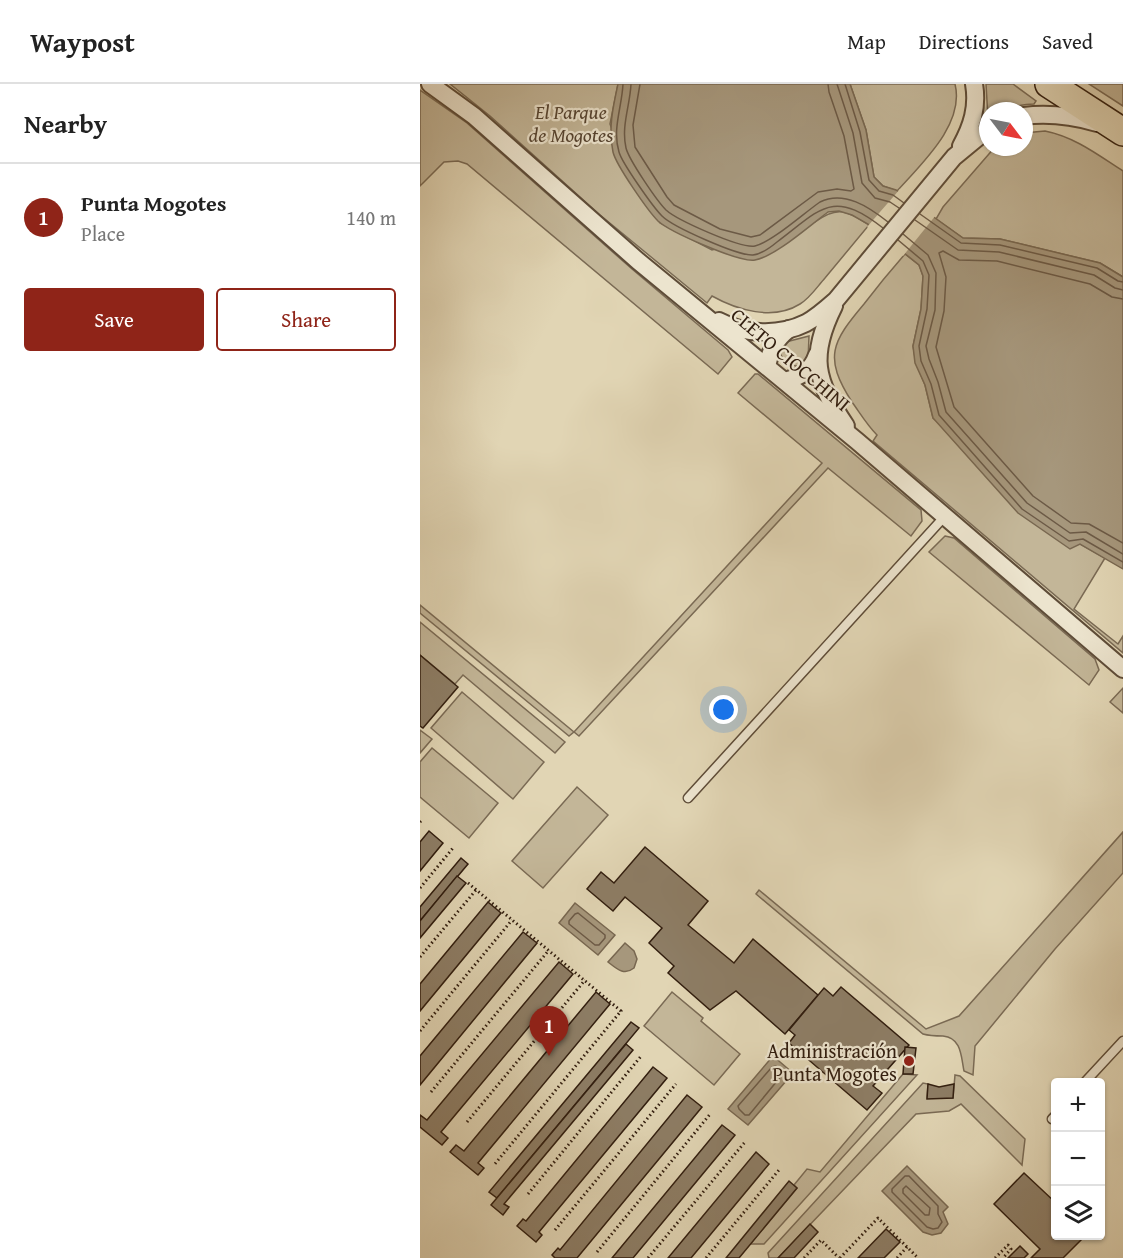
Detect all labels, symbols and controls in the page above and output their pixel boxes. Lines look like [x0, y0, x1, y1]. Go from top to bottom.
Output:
text: Waypost [30, 21, 135, 62]
text: Map [847, 26, 886, 57]
text: Directions [919, 26, 1009, 57]
text: Saved [1042, 26, 1093, 57]
park label: El Parque de Mogotes [529, 97, 614, 149]
north arrow [979, 102, 1033, 156]
text: Nearby [24, 104, 107, 143]
text: Punta Mogotes [81, 187, 226, 219]
text: 1 [38, 203, 49, 232]
text: 140 m [346, 203, 396, 232]
text: Place [81, 219, 125, 248]
button: Save [24, 288, 204, 351]
button: Share [216, 288, 396, 351]
street label: CLETO CIOCCHINI [725, 300, 857, 418]
your location [709, 695, 738, 724]
pin: 1 [530, 1006, 568, 1056]
place label: Administración Punta Mogotes [767, 1036, 897, 1088]
marker: Administración Punta Mogotes [902, 1054, 916, 1068]
map controls [1051, 1078, 1105, 1240]
button: + [1051, 1078, 1105, 1132]
button: − [1051, 1132, 1105, 1186]
button: layers [1051, 1186, 1105, 1240]

